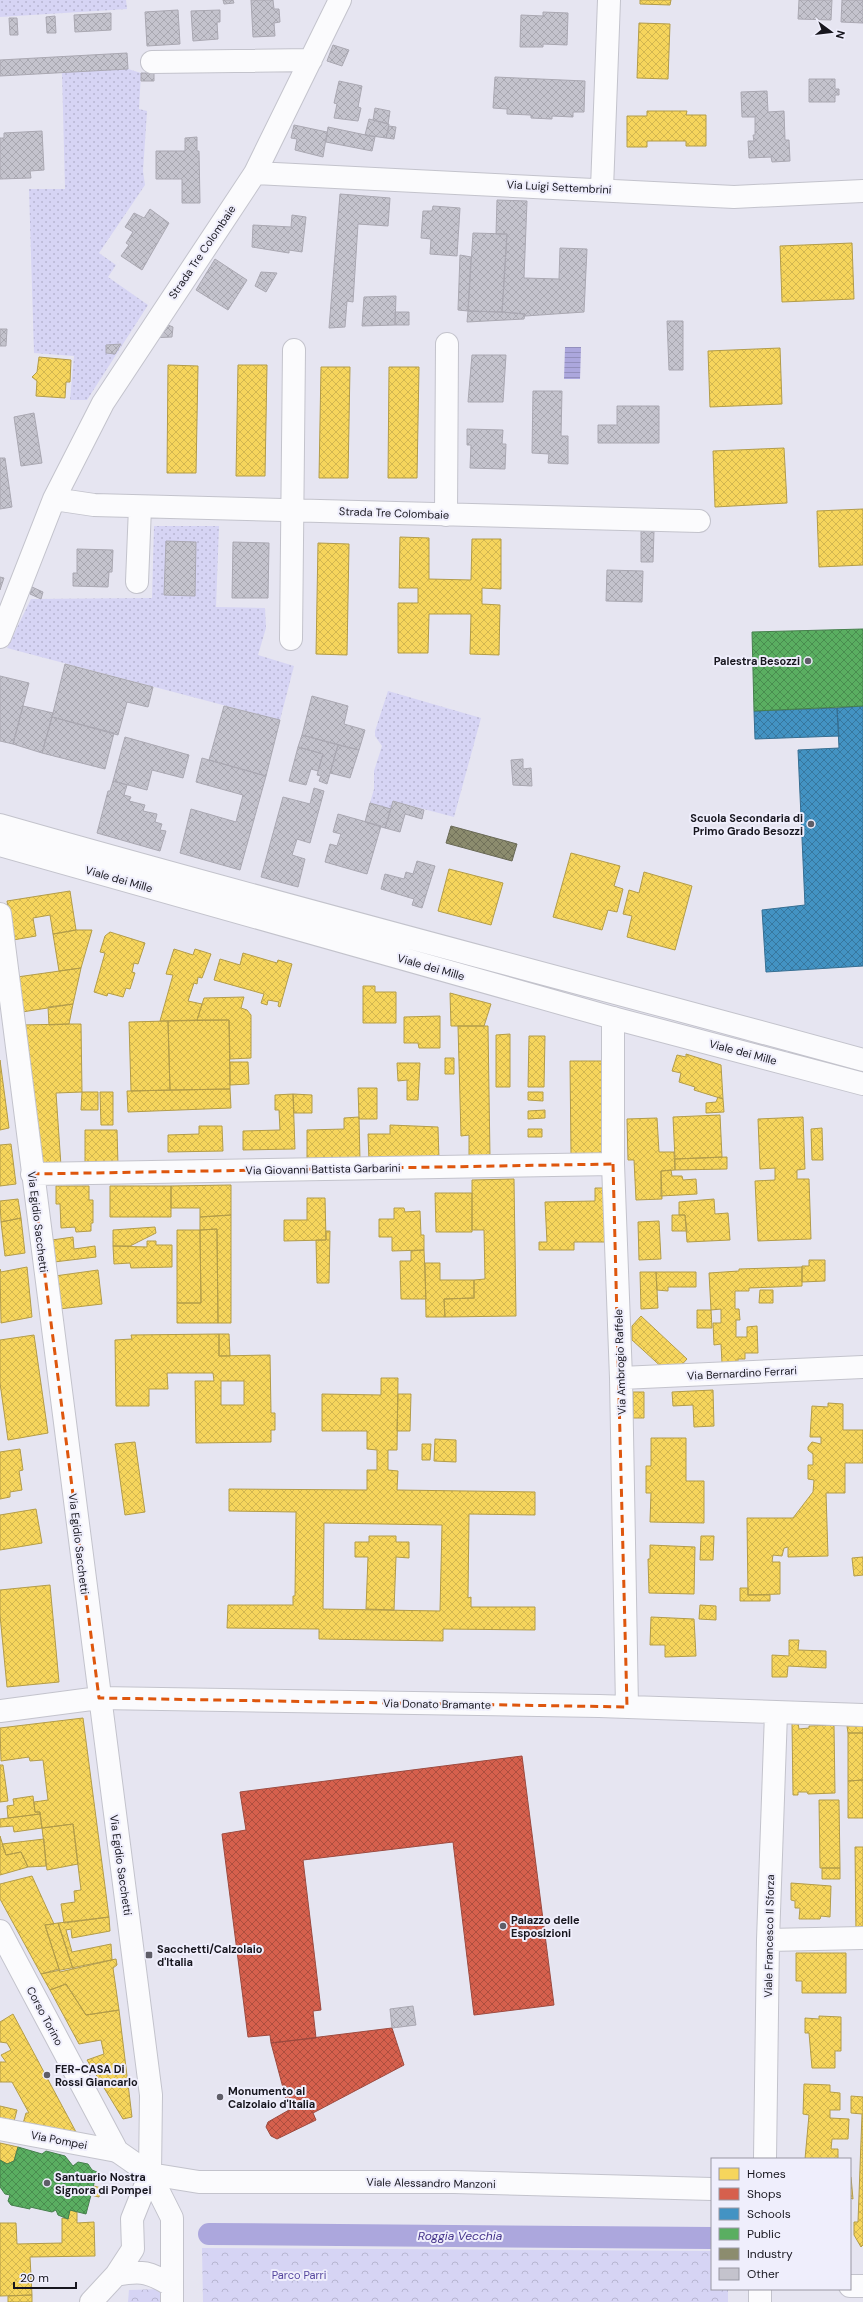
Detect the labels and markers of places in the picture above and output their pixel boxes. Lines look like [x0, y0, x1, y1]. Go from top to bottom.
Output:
place label: Palestra Besozzi [714, 654, 800, 668]
marker: Palestra Besozzi [803, 656, 813, 666]
place label: Scuola Secondaria di Primo Grado Besozzi [690, 811, 803, 838]
marker: Scuola Secondaria di Primo Grado Besozzi [806, 819, 816, 829]
place label: Palazzo delle Esposizioni [511, 1913, 580, 1940]
marker: Palazzo delle Esposizioni [498, 1921, 508, 1931]
place label: Sacchetti/Calzolaio d'Italia [157, 1942, 263, 1969]
marker: Sacchetti/Calzolaio d'Italia [144, 1950, 154, 1960]
place label: FER-CASA Di Rossi Giancarlo [55, 2062, 138, 2089]
marker: FER-CASA Di Rossi Giancarlo [42, 2070, 52, 2080]
place label: Monumento al Calzolaio d'Italia [228, 2084, 315, 2111]
marker: Monumento al Calzolaio d'Italia [215, 2092, 225, 2102]
place label: Santuario Nostra Signora di Pompei [55, 2170, 151, 2197]
marker: Santuario Nostra Signora di Pompei [42, 2178, 52, 2188]

